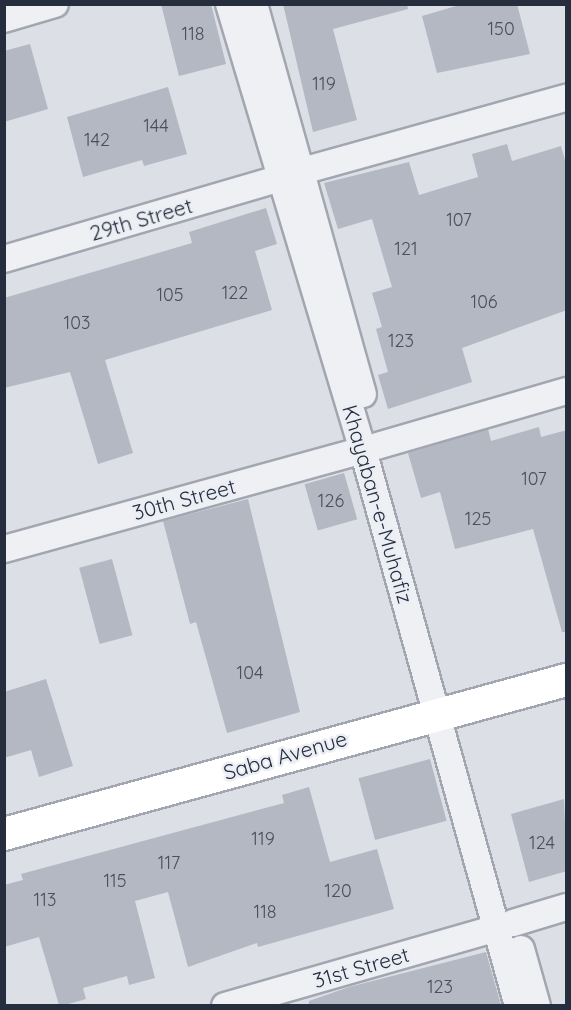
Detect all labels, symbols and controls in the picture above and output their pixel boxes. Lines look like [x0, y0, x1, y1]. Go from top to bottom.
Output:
house number: 150 [487, 18, 515, 40]
house number: 118 [181, 23, 205, 45]
house number: 119 [312, 73, 336, 95]
house number: 144 [143, 115, 169, 137]
house number: 142 [84, 129, 110, 151]
street label: 29th Street [87, 192, 195, 246]
house number: 107 [446, 209, 472, 231]
house number: 121 [394, 238, 418, 260]
house number: 122 [222, 282, 248, 304]
house number: 105 [156, 284, 184, 306]
house number: 106 [470, 291, 498, 313]
house number: 103 [64, 312, 90, 334]
house number: 123 [388, 330, 414, 352]
street label: Khayaban-e-Muhafiz [338, 402, 418, 606]
house number: 107 [521, 468, 547, 490]
street label: 30th Street [130, 473, 238, 525]
house number: 126 [318, 490, 344, 512]
house number: 125 [465, 508, 491, 530]
house number: 104 [237, 662, 263, 684]
street label: Saba Avenue [220, 725, 350, 785]
house number: 119 [251, 828, 275, 850]
house number: 124 [529, 832, 555, 854]
house number: 117 [158, 852, 180, 874]
house number: 115 [103, 870, 127, 892]
house number: 120 [324, 880, 352, 902]
house number: 113 [34, 889, 56, 911]
house number: 118 [253, 901, 277, 923]
street label: 31st Street [310, 941, 412, 993]
house number: 123 [427, 976, 453, 998]

